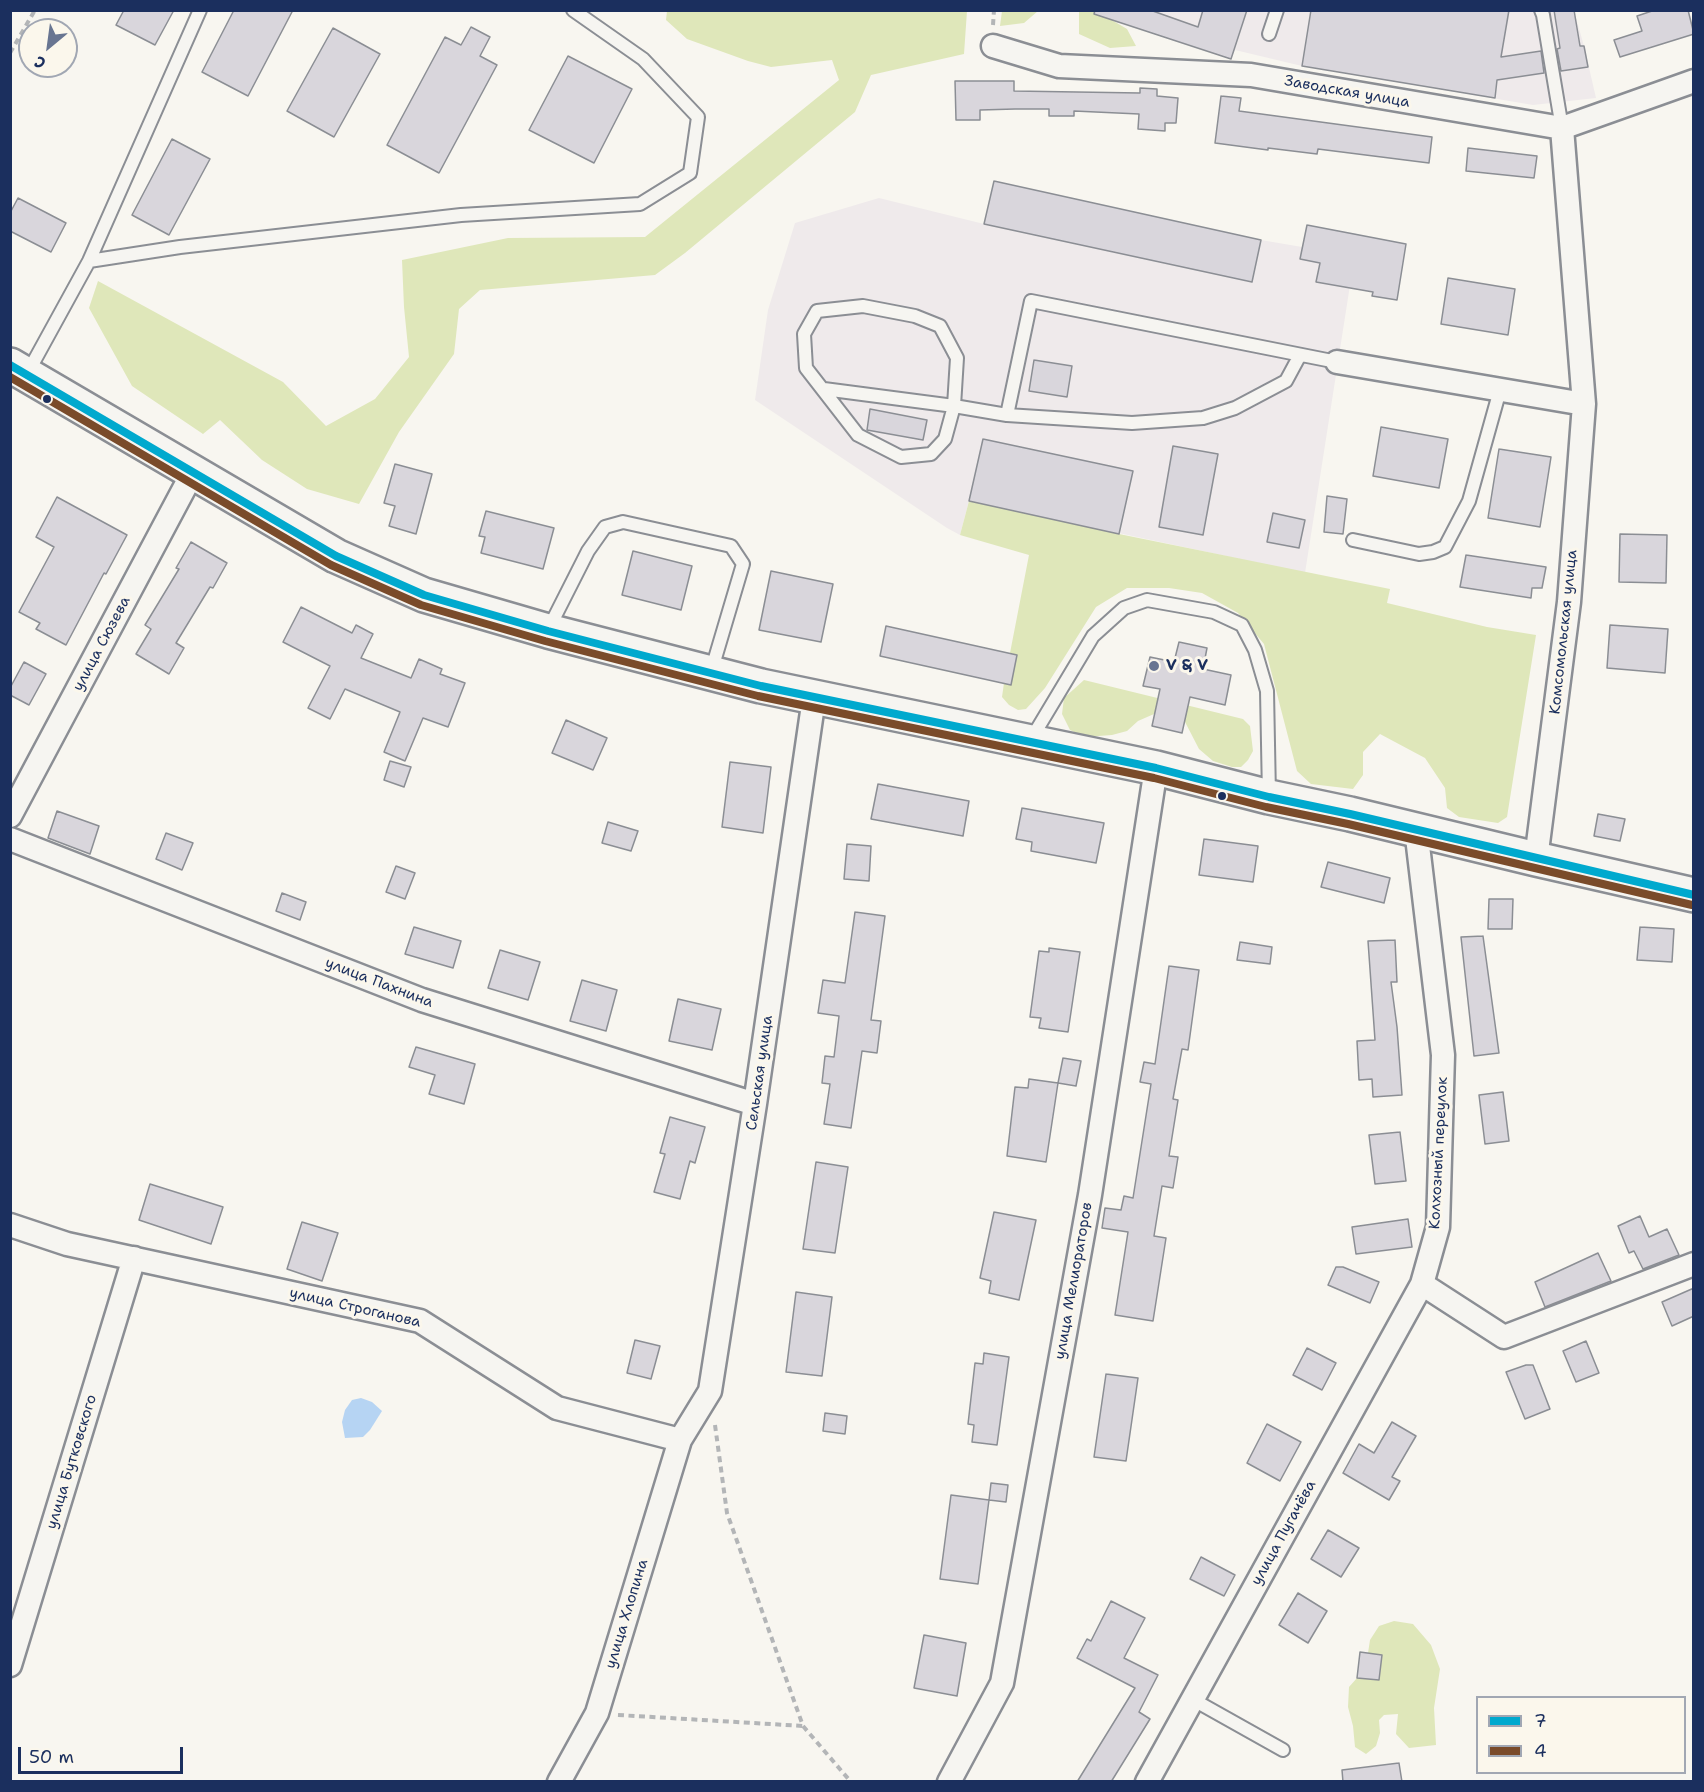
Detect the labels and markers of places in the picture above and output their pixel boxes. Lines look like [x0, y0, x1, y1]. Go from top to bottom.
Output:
unlabelled marker [41, 393, 53, 405]
place label: V & V [1166, 657, 1208, 675]
marker: V & V [1147, 659, 1161, 673]
unlabelled marker [1216, 790, 1228, 802]

